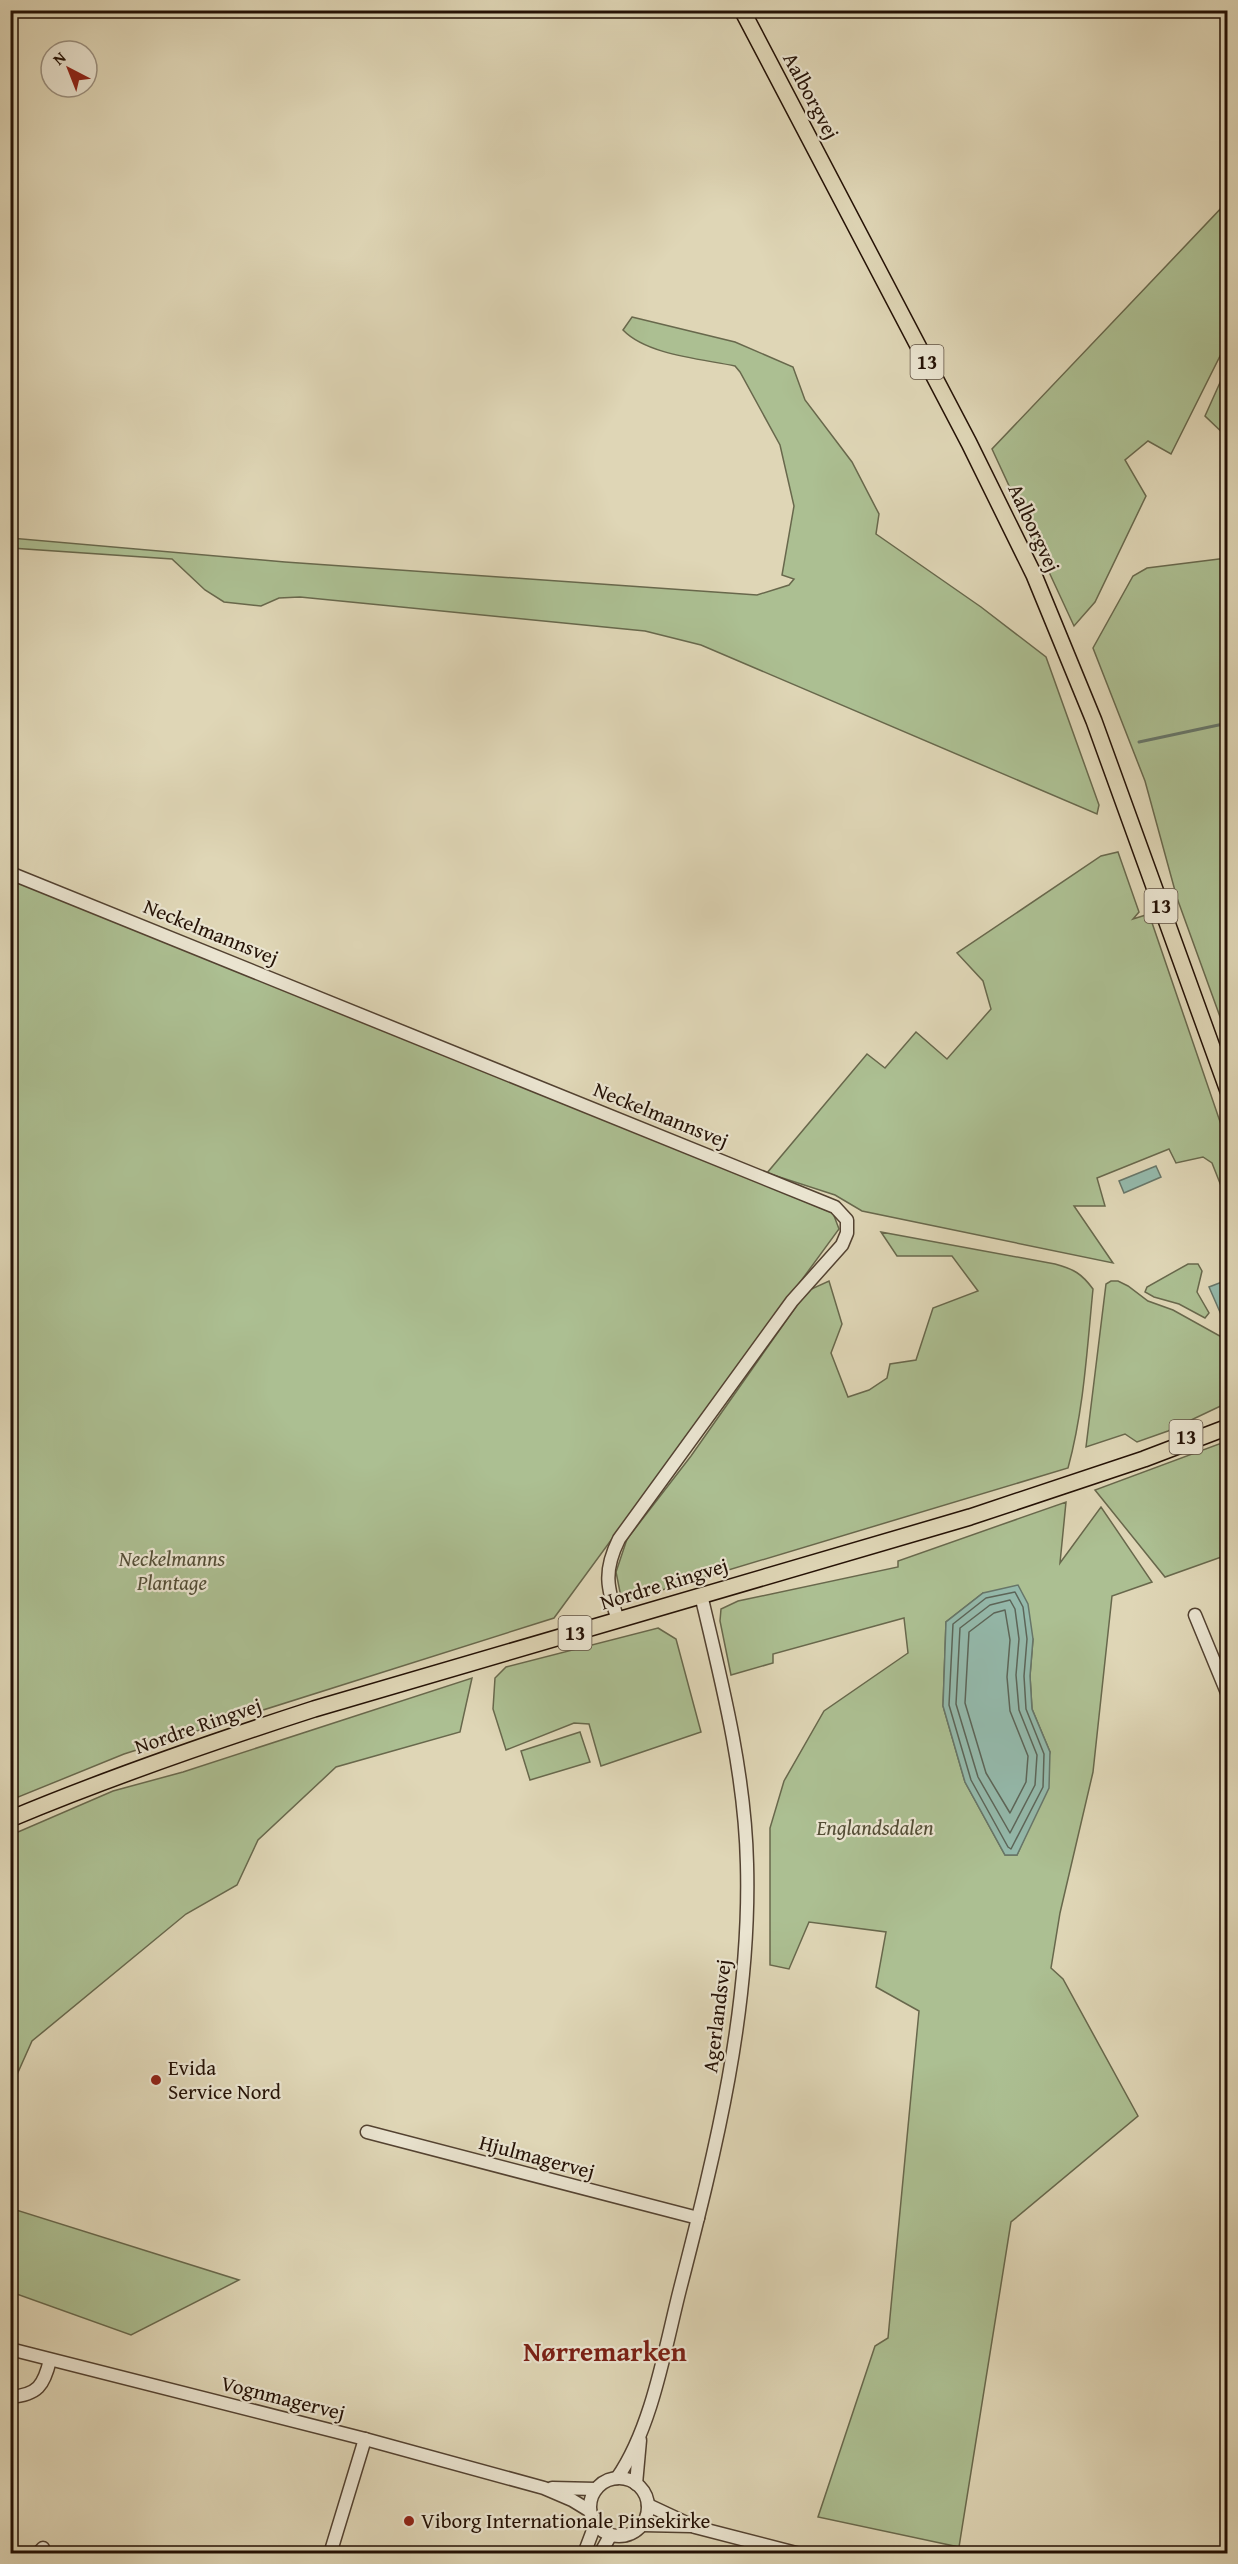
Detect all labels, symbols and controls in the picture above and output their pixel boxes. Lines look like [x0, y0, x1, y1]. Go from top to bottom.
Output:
north arrow [39, 39, 99, 99]
text: N [47, 45, 71, 70]
street label: Aalborgvej [776, 47, 847, 145]
road number: 13 [910, 345, 944, 379]
street label: Aalborgvej [1000, 478, 1069, 577]
road number: 13 [1144, 889, 1178, 923]
street label: Neckelmannsvej [139, 890, 283, 973]
street label: Neckelmannsvej [589, 1073, 733, 1156]
road number: 13 [1170, 1420, 1202, 1454]
park label: Neckelmanns Plantage [118, 1543, 226, 1598]
street label: Nordre Ringvej [596, 1549, 732, 1618]
road number: 13 [558, 1616, 592, 1650]
street label: Nordre Ringvej [130, 1689, 266, 1762]
park label: Englandsdalen [815, 1812, 934, 1843]
street label: Agerlandsvej [694, 1957, 739, 2075]
place label: Evida Service Nord [168, 2052, 282, 2107]
marker: Evida Service Nord [149, 2073, 163, 2087]
street label: Hjulmagervej [476, 2126, 598, 2187]
district label: Nørremarken [523, 2331, 687, 2371]
street label: Vognmagervej [218, 2367, 348, 2428]
place label: Viborg Internationale Pinsekirke [421, 2505, 711, 2536]
marker: Viborg Internationale Pinsekirke [402, 2514, 416, 2528]

